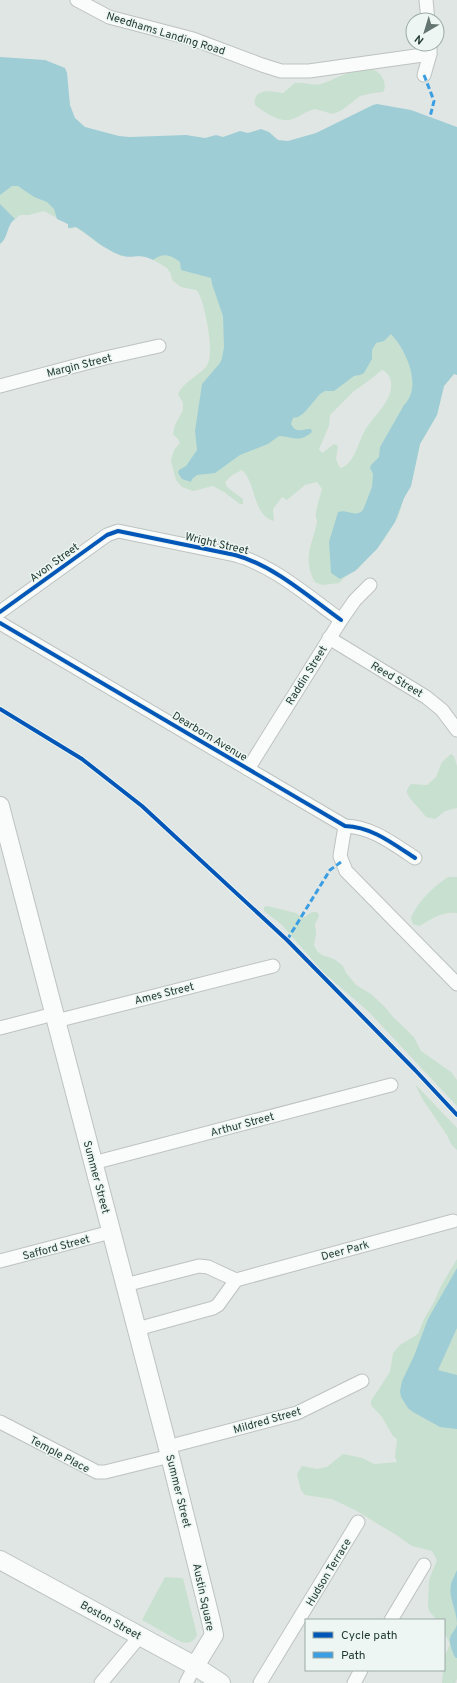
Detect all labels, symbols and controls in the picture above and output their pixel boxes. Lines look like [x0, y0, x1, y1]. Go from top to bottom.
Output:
street label: Needhams Landing Road [105, 9, 227, 59]
north arrow [405, 12, 445, 52]
text: N [412, 31, 427, 47]
street label: Margin Street [45, 351, 113, 381]
street label: Wright Street [184, 530, 250, 558]
street label: Avon Street [27, 540, 82, 585]
street label: Raddin Street [283, 643, 331, 708]
street label: Reed Street [368, 659, 425, 701]
street label: Dearborn Avenue [169, 709, 250, 765]
street label: Ames Street [133, 980, 195, 1008]
street label: Arthur Street [209, 1110, 276, 1140]
street label: Summer Street [80, 1139, 112, 1215]
street label: Safford Street [21, 1232, 91, 1264]
street label: Deer Park [320, 1238, 371, 1264]
street label: Mildred Street [232, 1405, 303, 1437]
street label: Temple Place [27, 1433, 92, 1477]
street label: Summer Street [162, 1453, 194, 1529]
street label: Hudson Terrace [303, 1536, 355, 1609]
street label: Austin Square [189, 1562, 217, 1632]
street label: Boston Street [78, 1598, 143, 1643]
legend [305, 1619, 445, 1671]
text: Cycle path [341, 1628, 398, 1644]
text: Path [341, 1648, 366, 1664]

